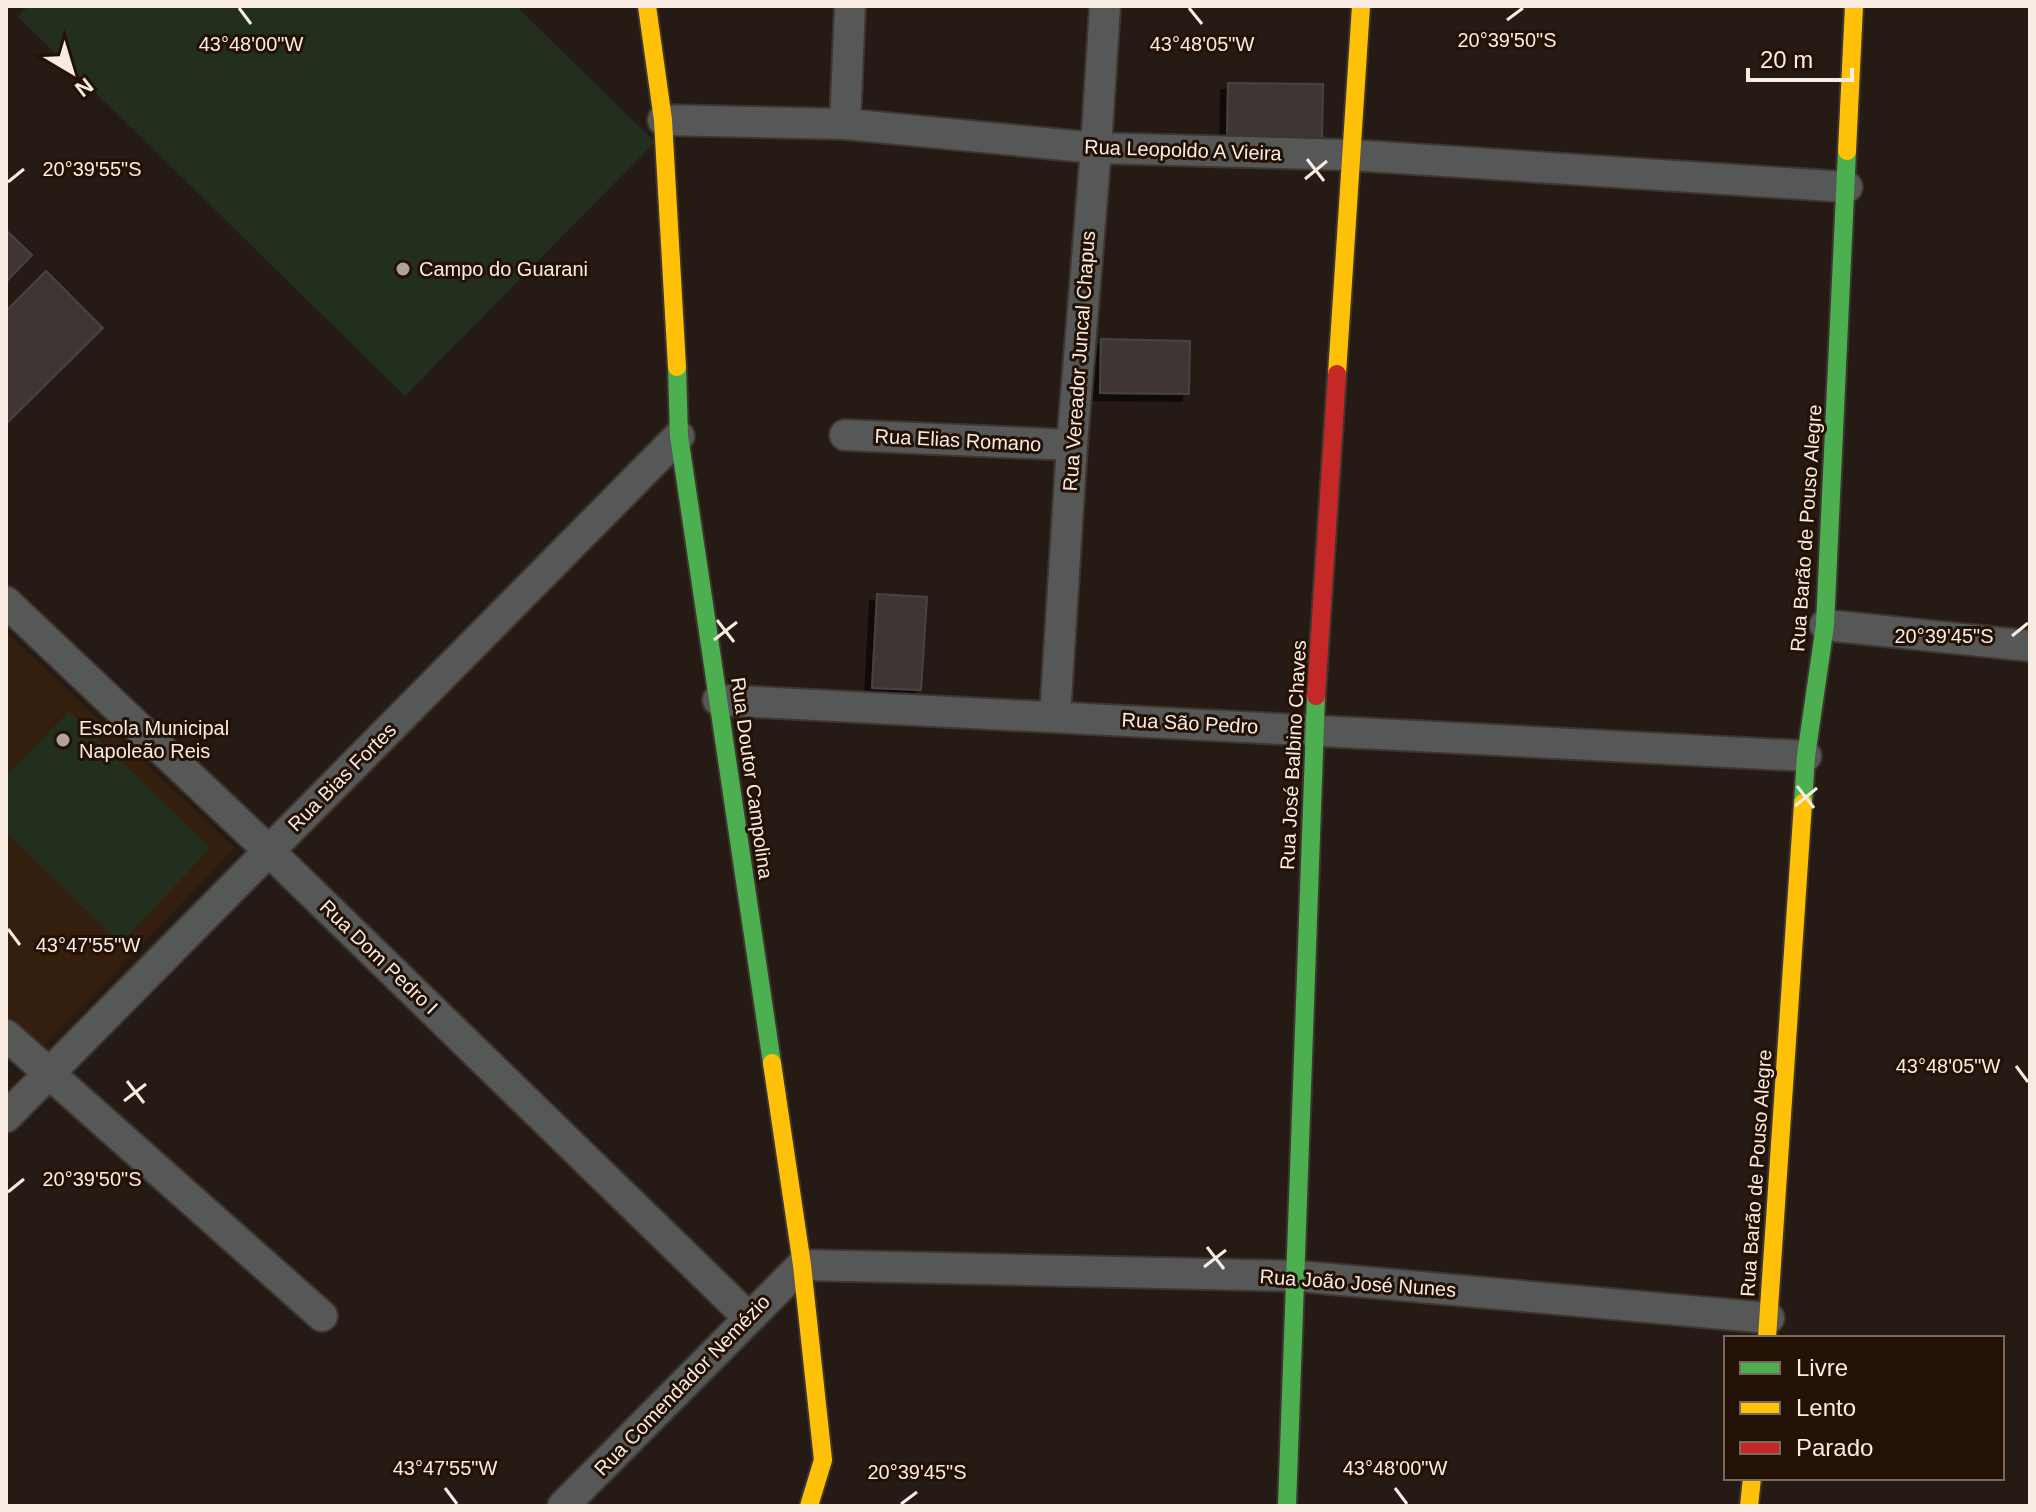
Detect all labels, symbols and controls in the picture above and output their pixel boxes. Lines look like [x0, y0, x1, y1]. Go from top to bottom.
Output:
text: 20°39'50"S [1458, 29, 1557, 51]
north arrow [32, 32, 112, 112]
scale bar [1748, 32, 1852, 82]
text: 43°48'00"W [199, 33, 303, 55]
text: 43°48'05"W [1150, 33, 1254, 55]
text: 20 m [1760, 46, 1813, 73]
text: N [70, 73, 98, 102]
street label: Rua Leopoldo A Vieira [1084, 136, 1283, 164]
text: 20°39'55"S [43, 158, 142, 180]
street label: Rua Vereador Juncal Chapus [1059, 230, 1099, 492]
place label: Campo do Guarani [419, 258, 588, 280]
marker: Campo do Guarani [394, 260, 412, 278]
street label: Rua Barão de Pouso Alegre [1786, 404, 1826, 652]
street label: Rua Elias Romano [874, 425, 1042, 455]
text: 20°39'45"S [1895, 625, 1994, 647]
street label: Rua José Balbino Chaves [1276, 640, 1310, 870]
street label: Rua Doutor Campolina [727, 676, 777, 881]
street label: Rua São Pedro [1121, 708, 1259, 738]
place label: Escola Municipal Napoleão Reis [79, 717, 229, 762]
street label: Rua Bias Fortes [284, 719, 400, 835]
marker: Escola Municipal Napoleão Reis [54, 731, 72, 749]
street label: Rua Dom Pedro I [316, 895, 442, 1019]
text: 43°47'55"W [36, 934, 140, 956]
street label: Rua Barão de Pouso Alegre [1736, 1049, 1776, 1297]
text: 43°48'05"W [1896, 1055, 2000, 1077]
text: 20°39'50"S [43, 1168, 142, 1190]
street label: Rua João José Nunes [1259, 1265, 1457, 1301]
street label: Rua Comendador Nemézio [590, 1290, 774, 1480]
legend [1724, 1336, 2004, 1480]
text: Livre [1796, 1354, 1848, 1381]
text: Lento [1796, 1394, 1856, 1421]
text: Parado [1796, 1434, 1873, 1461]
text: 43°47'55"W [393, 1457, 497, 1479]
text: 43°48'00"W [1343, 1457, 1447, 1479]
text: 20°39'45"S [868, 1461, 967, 1483]

